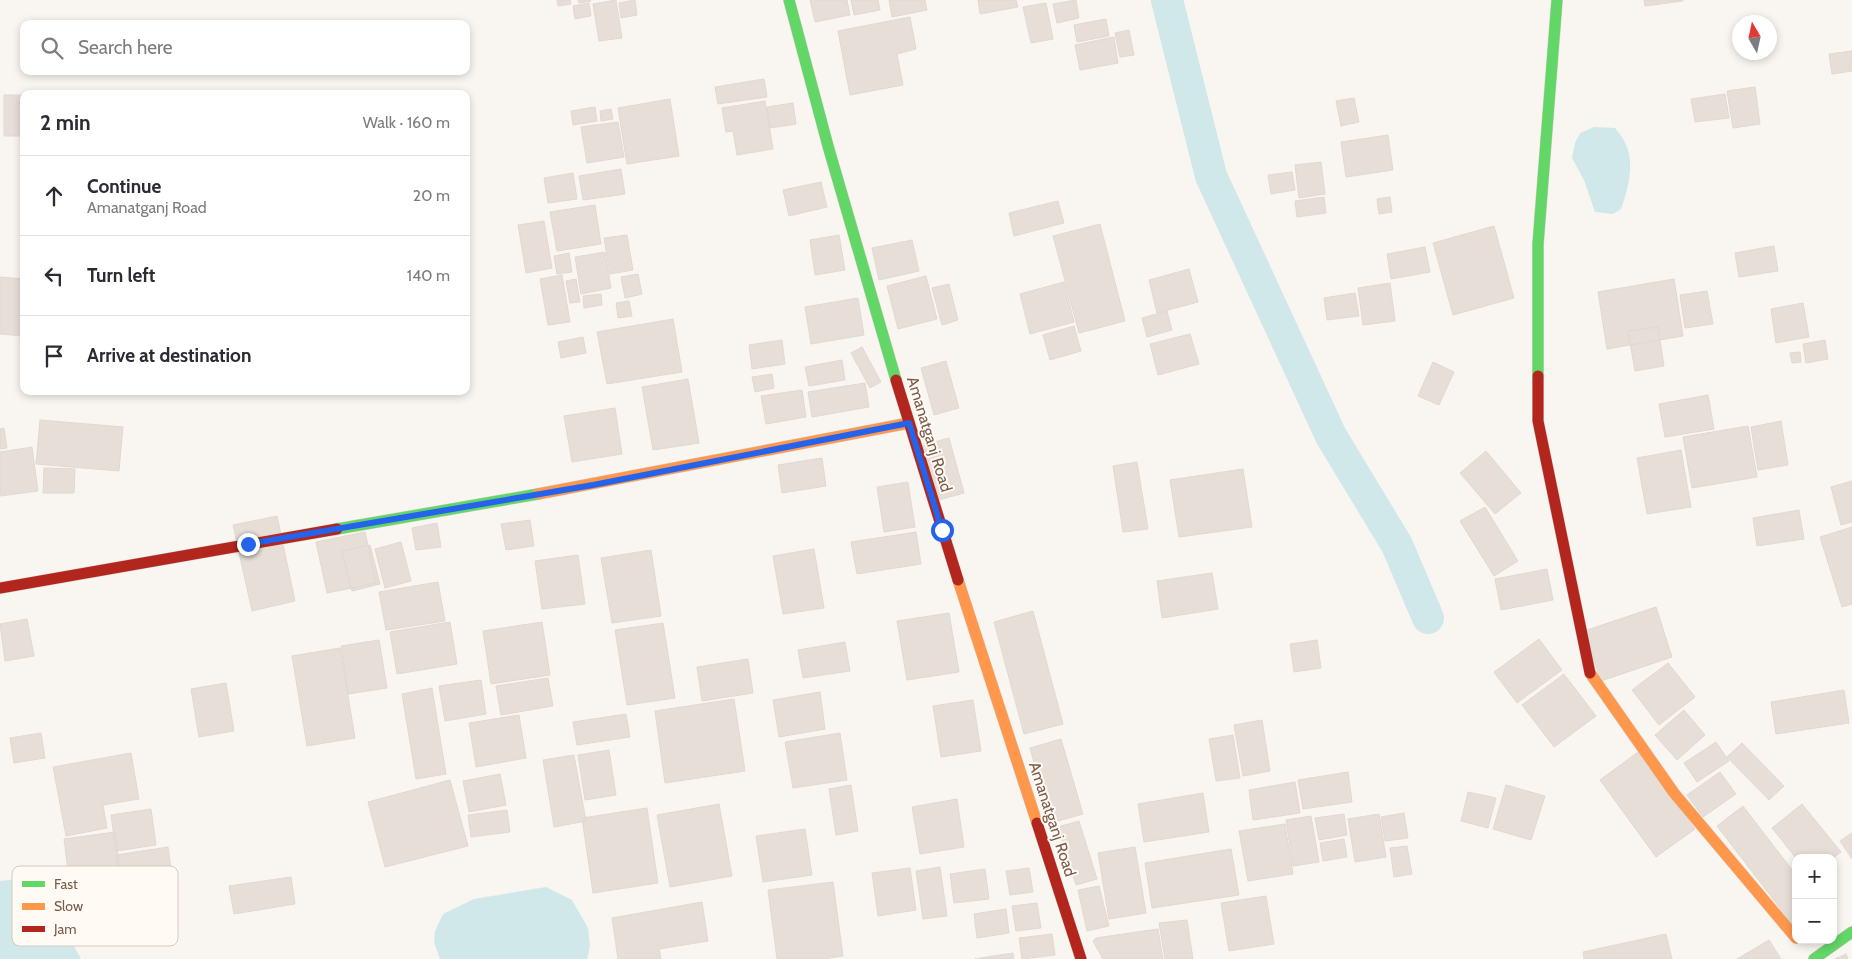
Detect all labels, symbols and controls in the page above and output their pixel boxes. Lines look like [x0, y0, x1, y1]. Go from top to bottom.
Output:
north arrow [1732, 15, 1777, 60]
search box [20, 20, 470, 75]
icon: search [38, 34, 66, 62]
text: Search here [78, 36, 172, 59]
text: 2 min [40, 110, 91, 135]
text: Walk · 160 m [363, 113, 450, 132]
text: Continue [87, 175, 161, 198]
icon: ahead [40, 182, 68, 210]
text: 20 m [413, 186, 450, 205]
text: Amanatganj Road [87, 198, 207, 217]
icon: left [40, 262, 68, 290]
text: Turn left [87, 264, 155, 287]
text: 140 m [407, 266, 450, 285]
icon: arrive [40, 342, 68, 370]
text: Arrive at destination [87, 344, 251, 367]
street label: Amanatganj Road [903, 374, 956, 494]
route start [931, 519, 954, 542]
route end [237, 533, 260, 556]
street label: Amanatganj Road [1025, 759, 1080, 879]
map controls [1792, 854, 1837, 944]
button: + [1792, 854, 1837, 899]
legend [12, 866, 178, 946]
text: Fast [54, 875, 78, 893]
text: Slow [54, 897, 83, 915]
button: − [1792, 899, 1837, 944]
text: Jam [53, 920, 76, 938]

